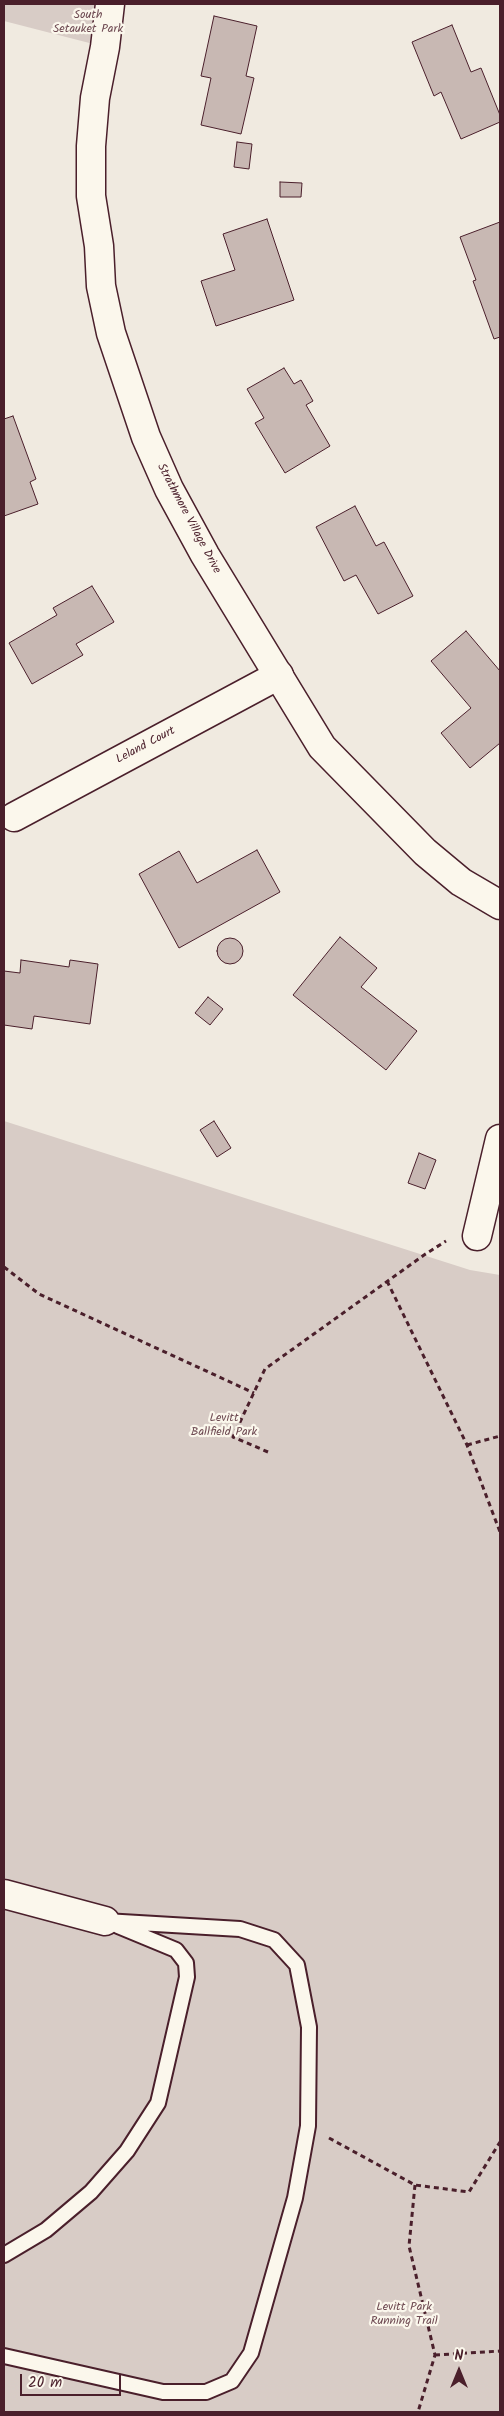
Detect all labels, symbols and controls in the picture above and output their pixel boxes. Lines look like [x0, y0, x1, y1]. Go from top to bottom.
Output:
park label: South Setauket Park [53, 9, 123, 37]
street label: Strathmore Village Drive [153, 462, 223, 576]
street label: Leland Court [114, 724, 178, 768]
park label: Levitt Ballfield Park [191, 1412, 257, 1440]
park label: Levitt Park Running Trail [370, 2301, 438, 2329]
text: N [455, 2345, 463, 2367]
north arrow [434, 2346, 484, 2396]
scale bar [22, 2364, 124, 2396]
text: 20 m [28, 2371, 62, 2395]

